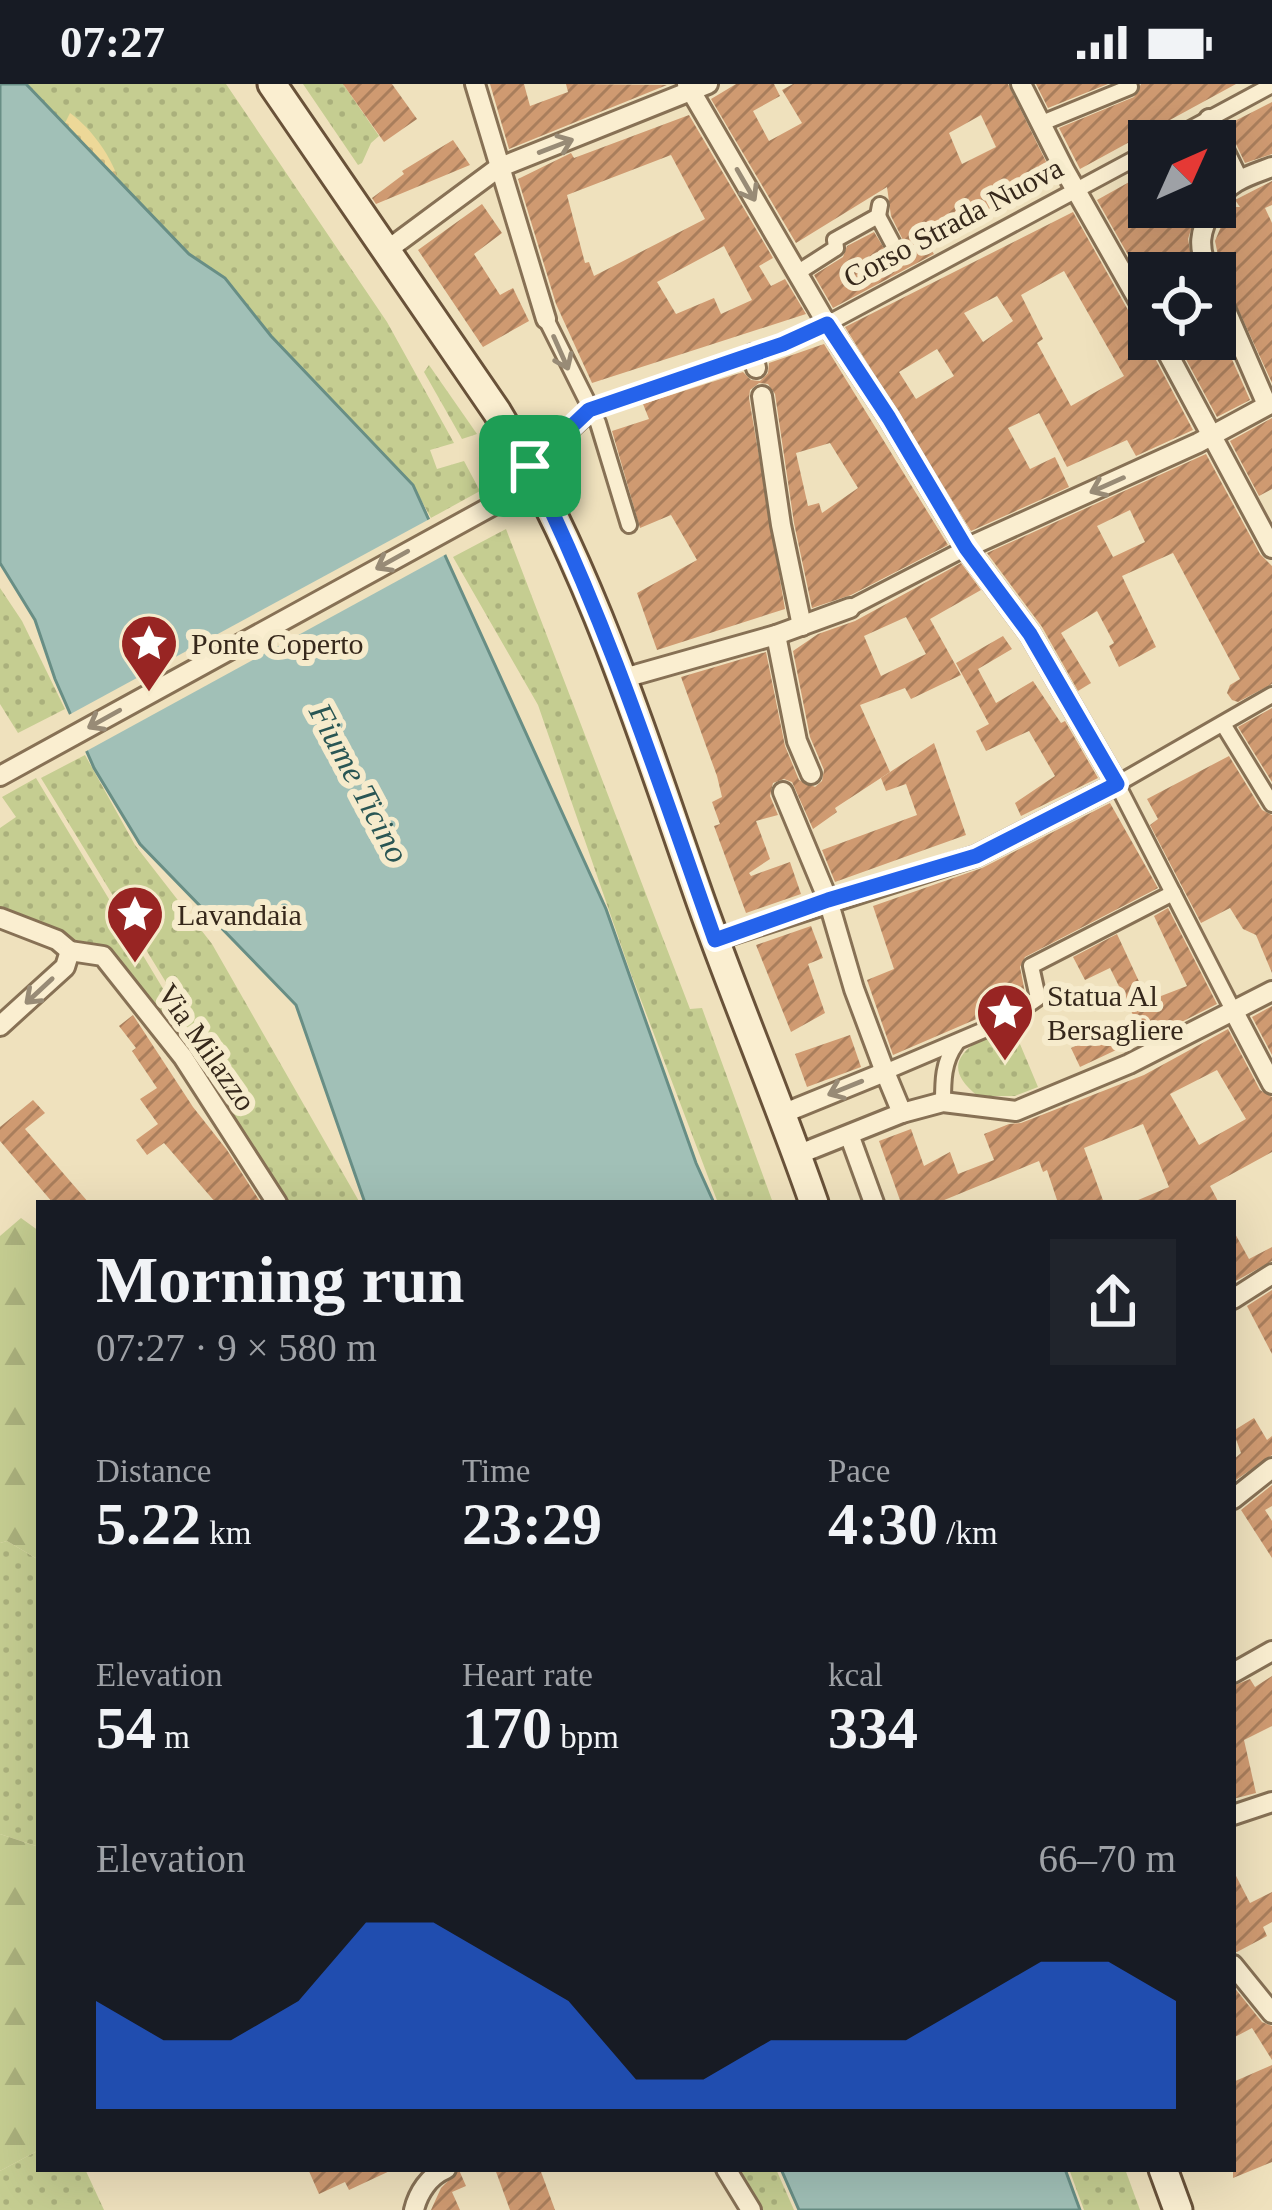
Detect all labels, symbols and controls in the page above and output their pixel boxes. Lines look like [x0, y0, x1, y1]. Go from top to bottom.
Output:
text: 07:27 [60, 17, 165, 67]
north arrow [1128, 120, 1236, 228]
map controls [1128, 120, 1236, 360]
one-way arrow [536, 133, 573, 155]
street label: Corso Strada Nuova [838, 150, 1068, 294]
one-way arrow [734, 167, 758, 201]
button: locate [1128, 252, 1236, 360]
one-way arrow [552, 334, 574, 370]
pin [479, 415, 581, 517]
icon: arrive [497, 433, 563, 499]
one-way arrow [1090, 475, 1126, 497]
one-way arrow [376, 548, 411, 572]
place icon: Ponte Coperto [118, 612, 180, 694]
place label: Ponte Coperto [191, 627, 364, 660]
water label: Fiume Ticino [302, 696, 416, 869]
one-way arrow [87, 708, 122, 731]
place icon: Lavandaia [104, 883, 166, 965]
place label: Lavandaia [177, 898, 302, 931]
one-way arrow [25, 977, 55, 1005]
street label: Via Milazzo [151, 977, 263, 1117]
place label: Statua Al Bersagliere [1047, 979, 1184, 1046]
place icon: Statua Al Bersagliere [974, 981, 1036, 1063]
one-way arrow [827, 1079, 864, 1100]
button: share [1050, 1239, 1176, 1365]
text: Morning run [96, 1243, 465, 1316]
text: 07:27 · 9 × 580 m [96, 1326, 377, 1369]
text: Distance [96, 1453, 211, 1489]
text: Time [462, 1453, 530, 1489]
text: Pace [828, 1453, 890, 1489]
text: 5.22 [96, 1491, 201, 1557]
text: 23:29 [462, 1491, 602, 1557]
text: 4:30 [828, 1491, 938, 1557]
text: km [201, 1515, 251, 1551]
text: /km [938, 1515, 998, 1551]
text: Elevation [96, 1657, 222, 1693]
text: Heart rate [462, 1657, 593, 1693]
text: kcal [828, 1657, 883, 1693]
text: 54 [96, 1695, 156, 1761]
text: 170 [462, 1695, 552, 1761]
text: 334 [828, 1695, 918, 1761]
text: m [156, 1719, 190, 1755]
text: bpm [552, 1719, 619, 1755]
text: Elevation [96, 1837, 245, 1880]
text: 66–70 m [1038, 1837, 1176, 1880]

